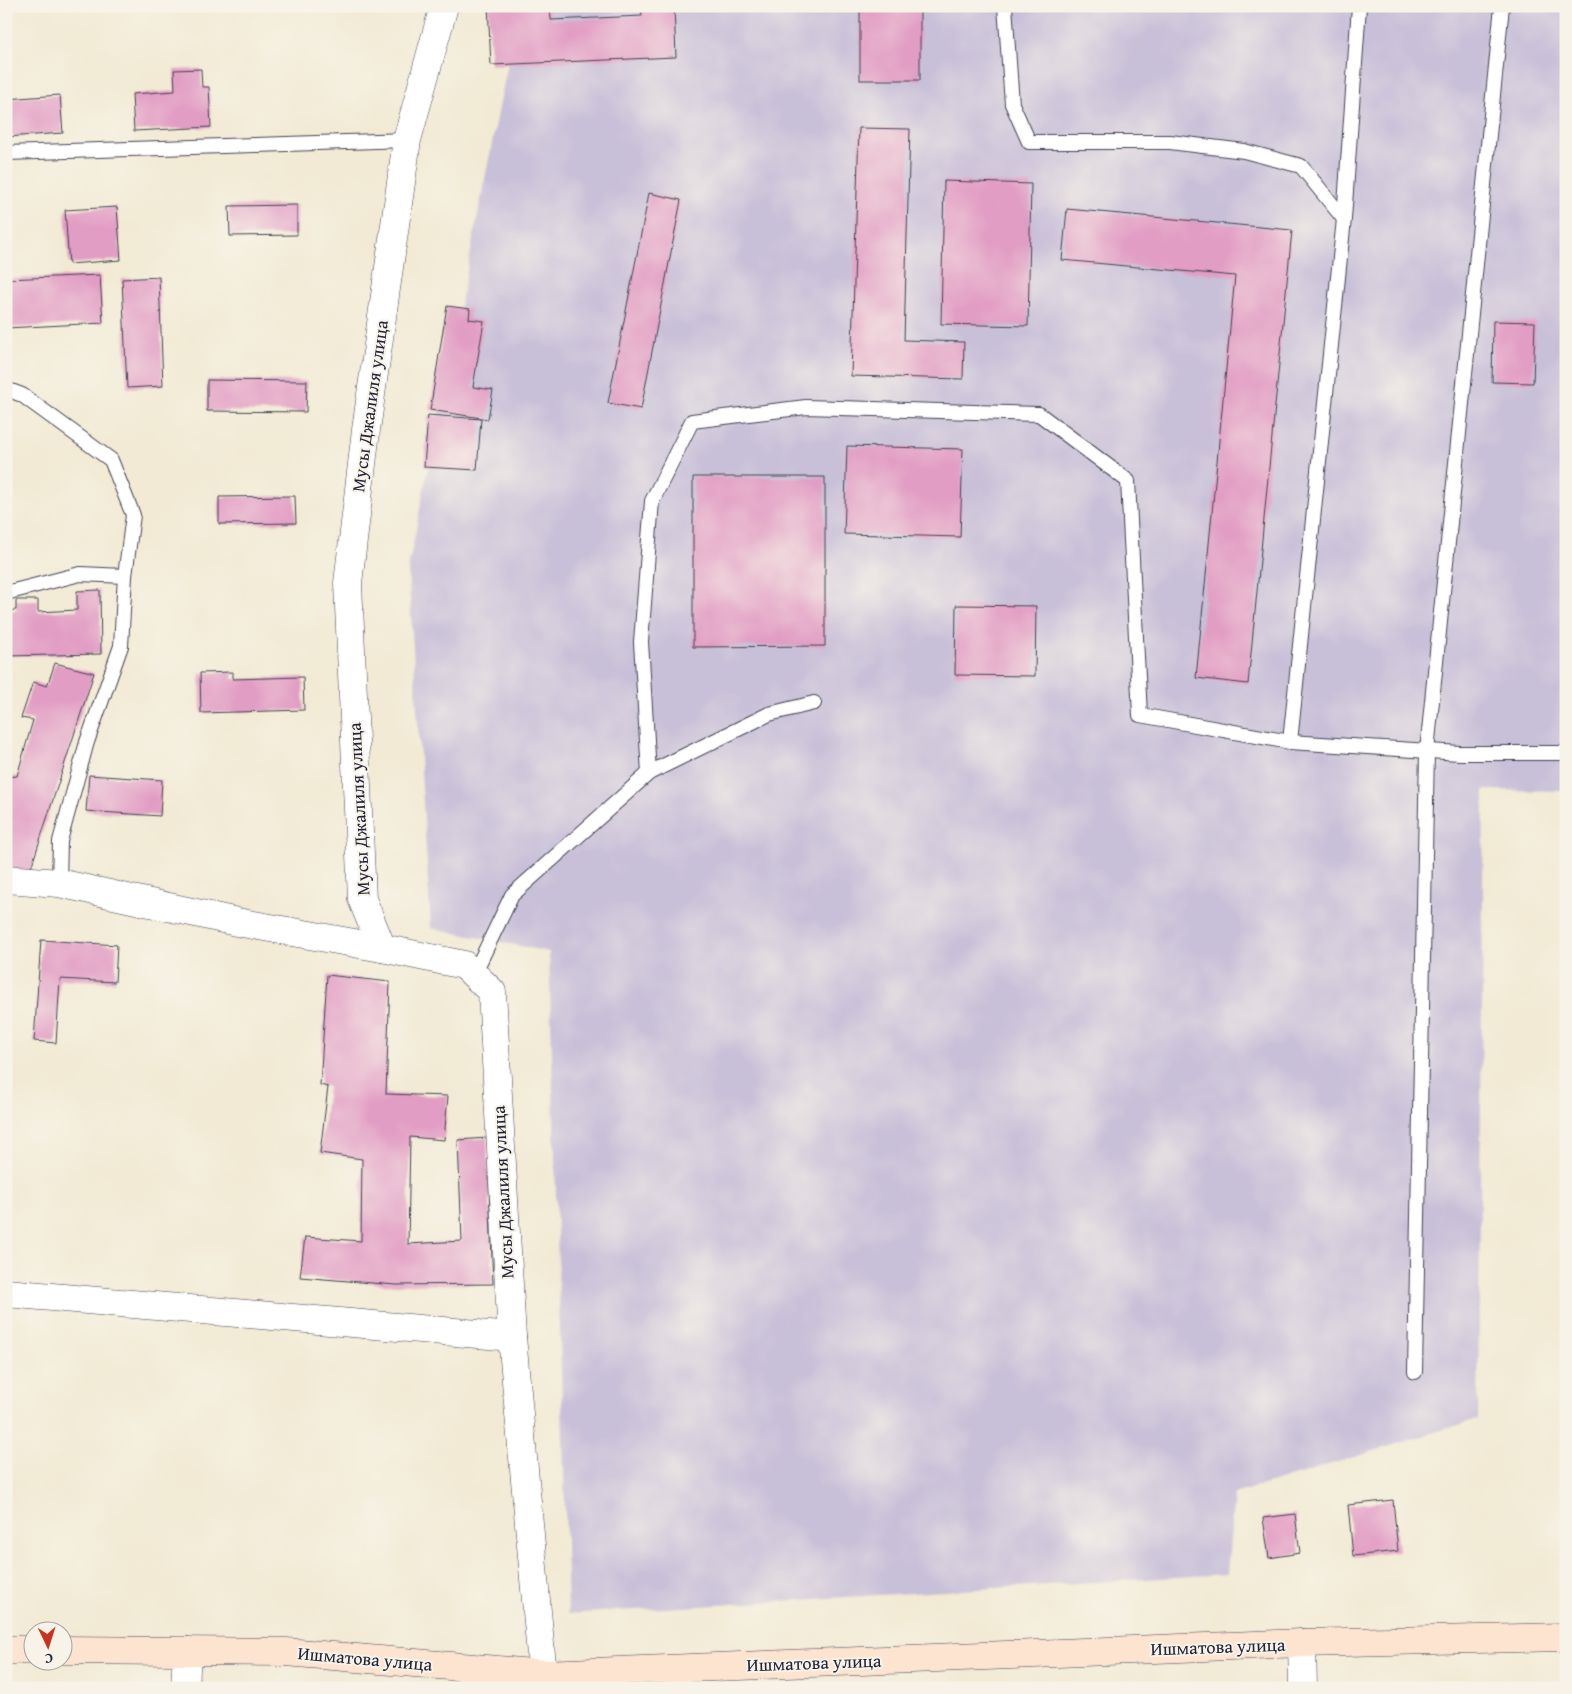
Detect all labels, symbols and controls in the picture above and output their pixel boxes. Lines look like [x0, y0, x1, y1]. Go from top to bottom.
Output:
street label: Мусы Джалиля улица [344, 318, 395, 494]
street label: Мусы Джалиля улица [340, 721, 377, 896]
street label: Мусы Джалиля улица [484, 1104, 521, 1279]
north arrow [22, 1622, 72, 1672]
street label: Ишматова улица [1150, 1631, 1286, 1662]
street label: Ишматова улица [297, 1639, 434, 1678]
street label: Ишматова улица [746, 1647, 882, 1678]
text: С [44, 1649, 54, 1669]

